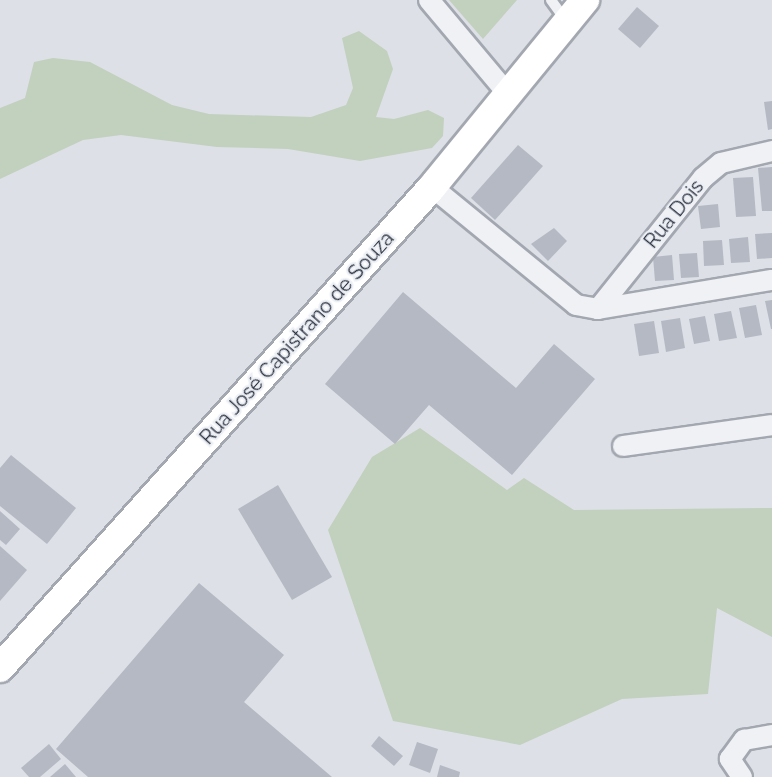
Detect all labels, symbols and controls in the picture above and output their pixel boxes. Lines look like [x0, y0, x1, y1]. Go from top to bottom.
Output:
street label: Rua Dois [639, 175, 709, 253]
street label: Rua José Capistrano de Souza [195, 226, 399, 450]

